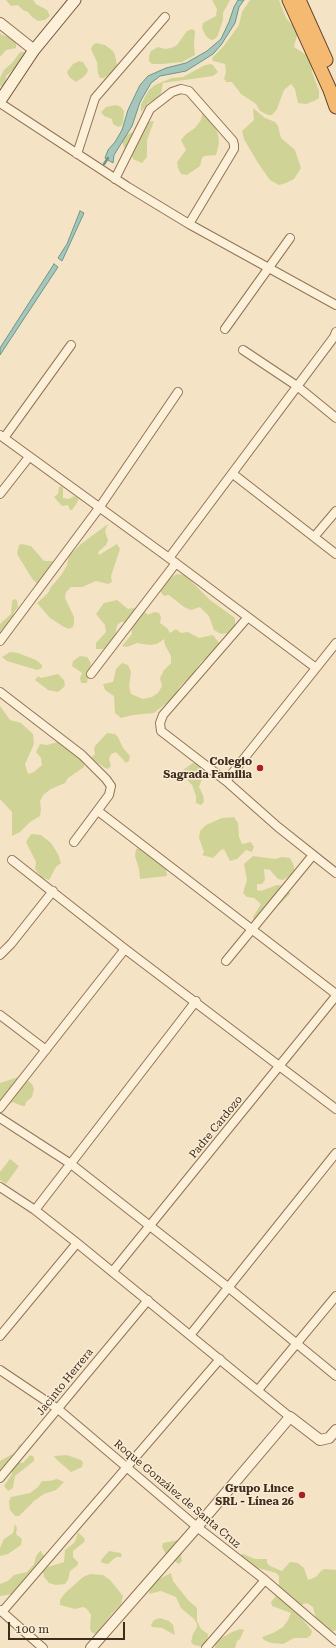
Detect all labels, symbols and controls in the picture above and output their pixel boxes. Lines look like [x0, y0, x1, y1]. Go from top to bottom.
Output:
place label: Colegio Sagrada Familia [163, 755, 252, 781]
marker: Colegio Sagrada Familia [255, 763, 265, 773]
street label: Padre Cardozo [187, 1093, 245, 1161]
street label: Jacinto Herrera [34, 1346, 96, 1418]
street label: Roque González de Santa Cruz [111, 1437, 243, 1551]
place label: Grupo Lince SRL - Línea 26 [215, 1482, 294, 1508]
marker: Grupo Lince SRL - Línea 26 [297, 1490, 307, 1500]
scale bar [10, 1614, 127, 1640]
text: 100 m [15, 1622, 49, 1636]

